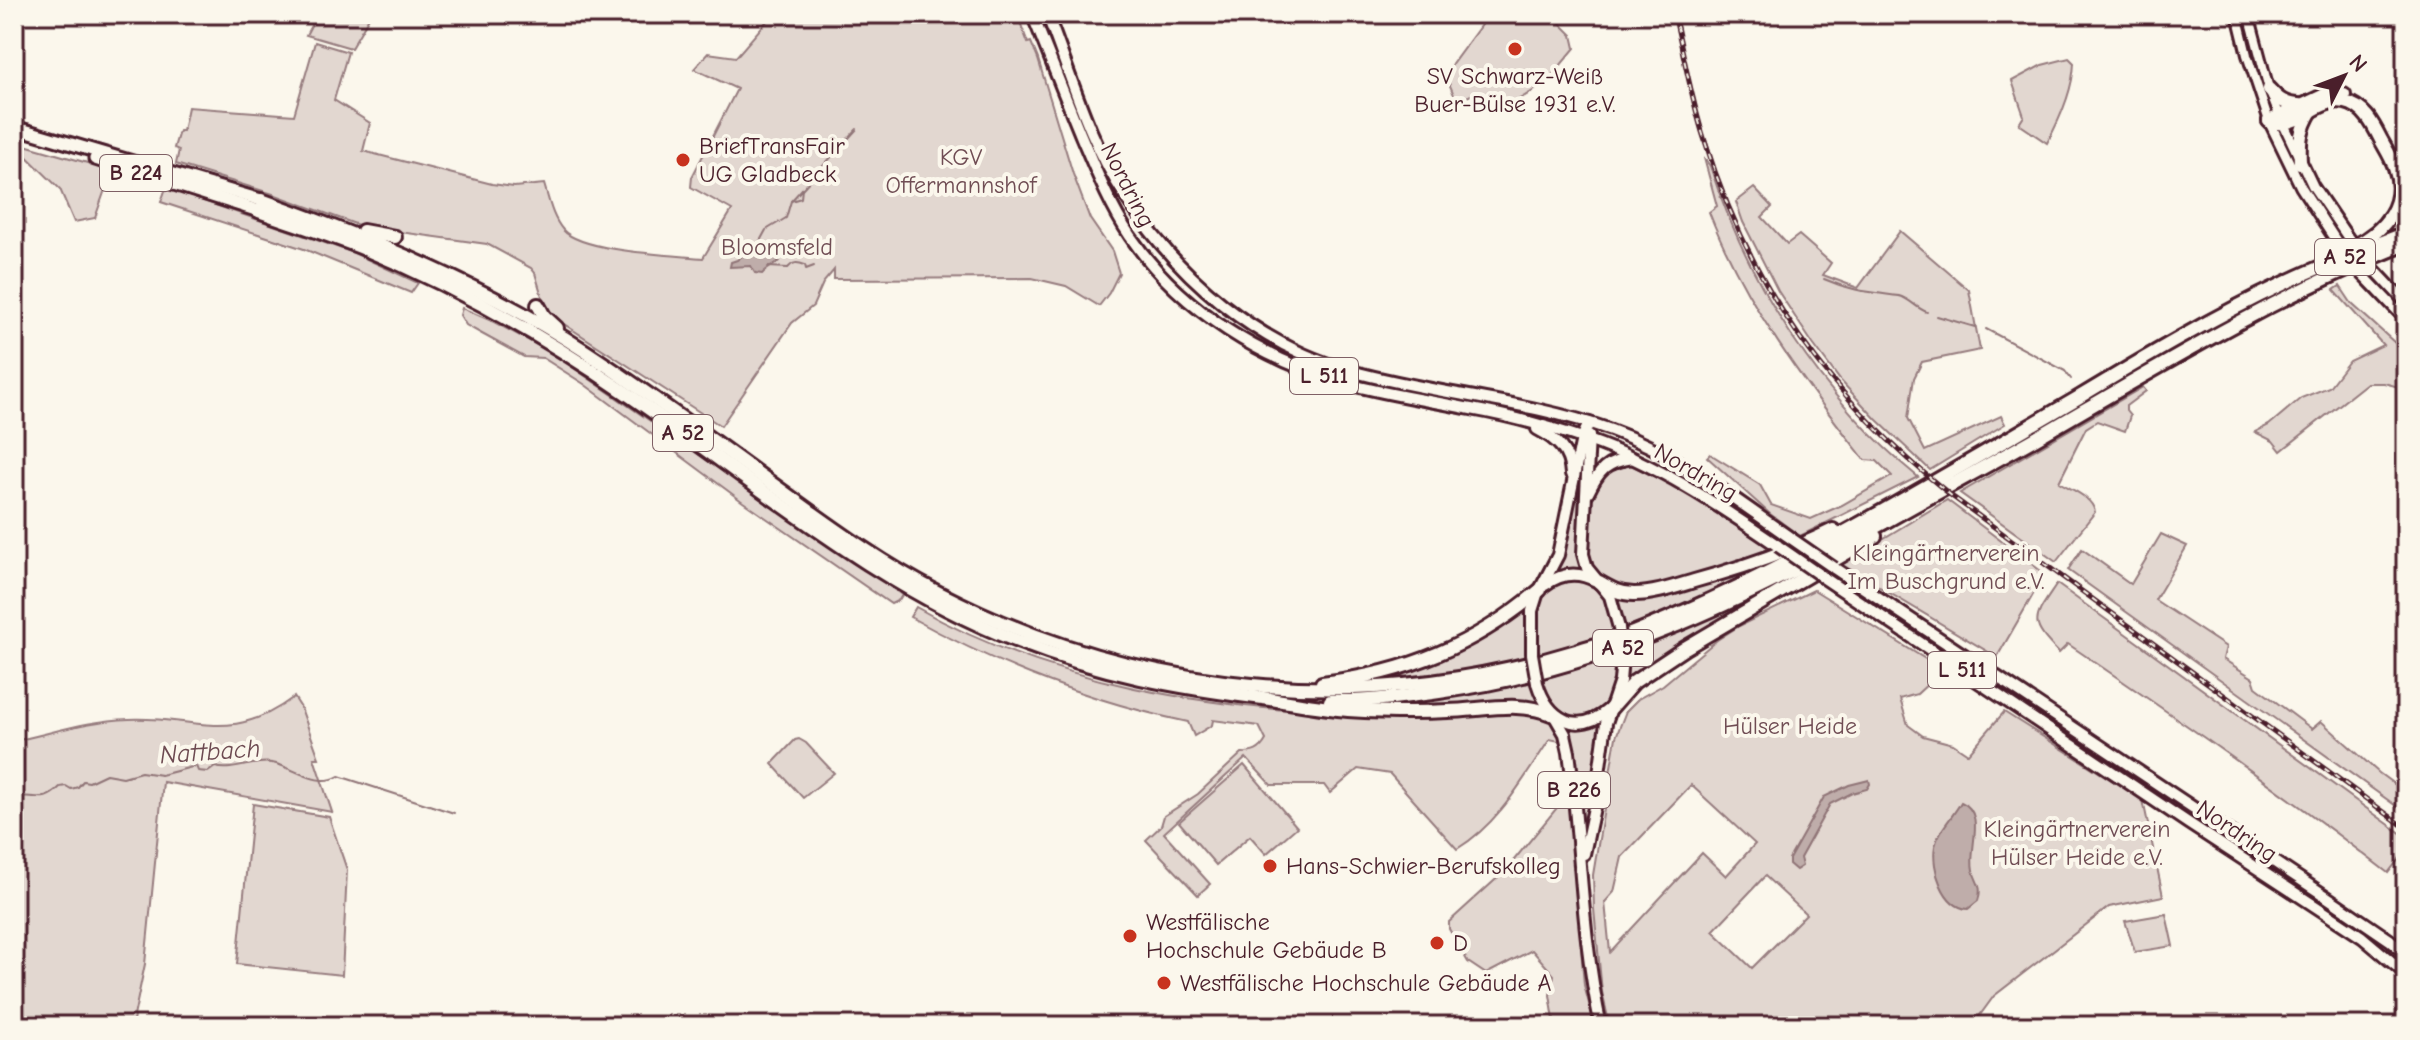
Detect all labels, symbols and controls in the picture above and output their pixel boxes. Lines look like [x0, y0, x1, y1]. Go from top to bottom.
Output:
north arrow [2304, 36, 2384, 116]
marker: SV Schwarz-Weiß Buer-Bülse 1931 e.V. [1506, 40, 1524, 58]
text: N [2344, 49, 2373, 77]
place label: SV Schwarz-Weiß Buer-Bülse 1931 e.V. [1414, 62, 1616, 118]
place label: BriefTransFair UG Gladbeck [699, 132, 845, 188]
street label: Nordring [1095, 138, 1161, 232]
park label: KGV Offermannshof [886, 143, 1038, 199]
marker: BriefTransFair UG Gladbeck [674, 151, 692, 169]
road number: B 224 [100, 155, 172, 191]
park label: Bloomsfeld [721, 233, 833, 261]
road number: A 52 [2315, 239, 2375, 275]
road number: L 511 [1290, 358, 1358, 394]
road number: A 52 [653, 415, 713, 451]
street label: Nordring [1650, 437, 1742, 507]
park label: Kleingärtnerverein Im Buschgrund e.V. [1847, 539, 2045, 595]
road number: A 52 [1593, 630, 1653, 666]
road number: L 511 [1928, 652, 1996, 688]
park label: Hülser Heide [1723, 712, 1857, 740]
water label: Nattbach [159, 734, 261, 770]
road number: B 226 [1538, 772, 1610, 808]
street label: Nordring [2191, 794, 2283, 868]
park label: Kleingärtnerverein Hülser Heide e.V. [1983, 815, 2171, 871]
place label: Hans-Schwier-Berufskolleg [1286, 852, 1561, 880]
marker: Hans-Schwier-Berufskolleg [1261, 857, 1279, 875]
place label: Westfälische Hochschule Gebäude B [1146, 908, 1387, 964]
marker: Westfälische Hochschule Gebäude B [1121, 927, 1139, 945]
place label: D [1453, 929, 1468, 957]
marker: D [1428, 934, 1446, 952]
place label: Westfälische Hochschule Gebäude A [1180, 969, 1552, 997]
marker: Westfälische Hochschule Gebäude A [1155, 974, 1173, 992]

